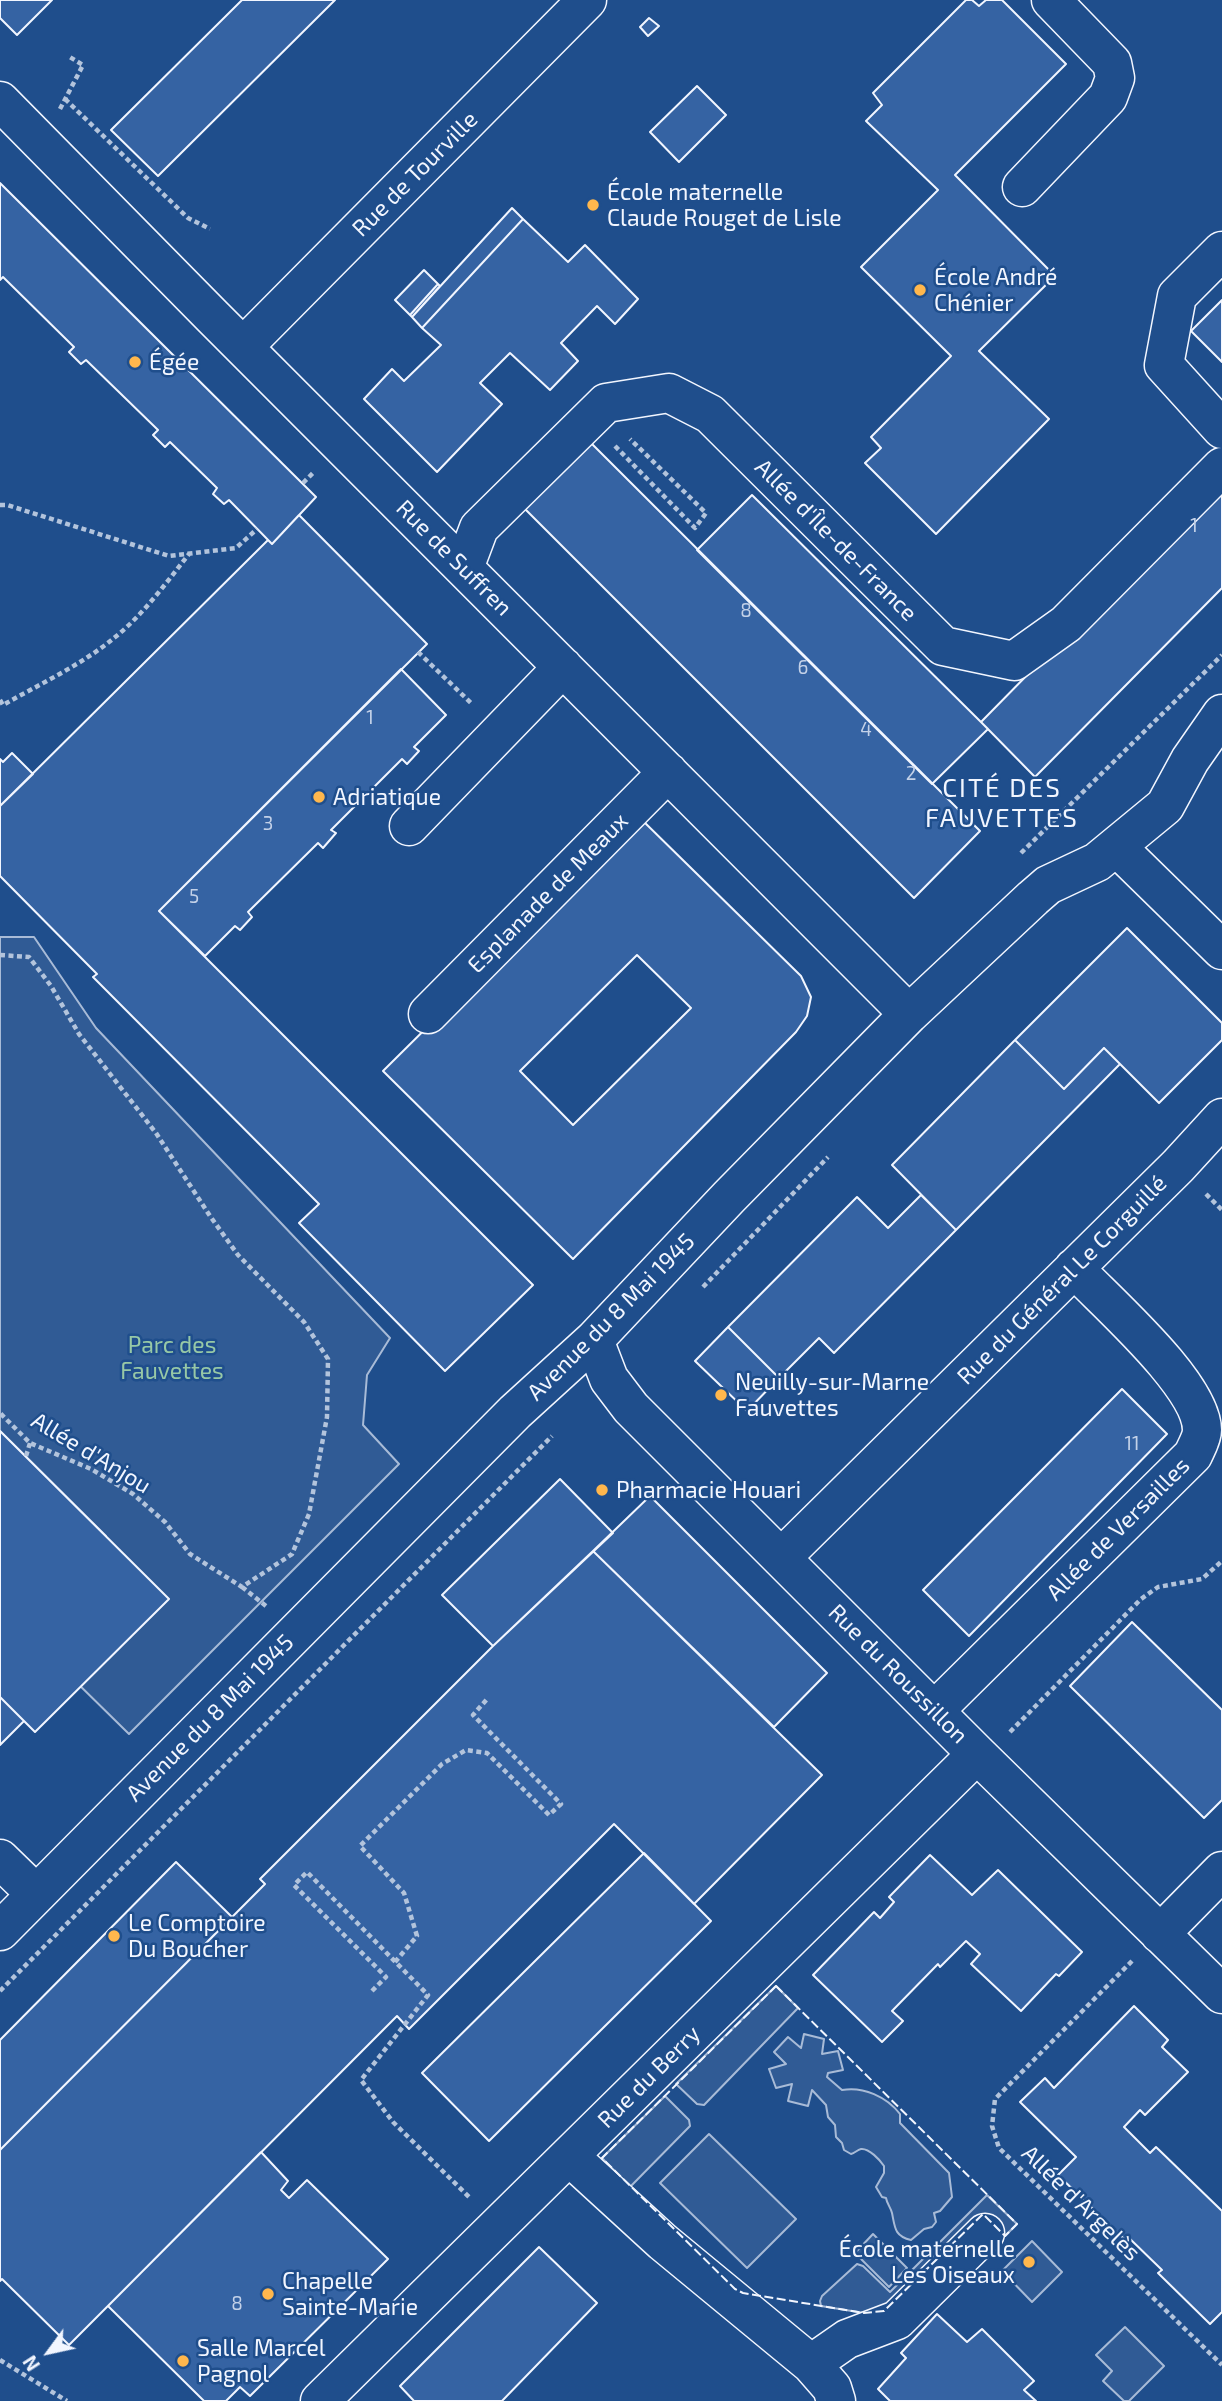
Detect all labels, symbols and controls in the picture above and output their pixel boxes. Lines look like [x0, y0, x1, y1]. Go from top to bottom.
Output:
street label: Rue de Tourville [347, 106, 483, 242]
place label: École maternelle Claude Rouget de Lisle [607, 178, 842, 232]
marker: École maternelle Claude Rouget de Lisle [585, 197, 601, 213]
place label: École André Chénier [934, 263, 1057, 317]
marker: École André Chénier [912, 282, 928, 298]
place label: Égée [149, 348, 199, 376]
marker: Égée [127, 354, 143, 370]
street label: Allée d'Île-de-France [749, 453, 923, 627]
street label: Rue de Suffren [390, 494, 518, 622]
house number: 1 [1190, 515, 1198, 537]
house number: 8 [740, 600, 752, 622]
house number: 6 [798, 657, 808, 679]
house number: 1 [366, 707, 374, 729]
house number: 4 [860, 719, 872, 741]
house number: 2 [906, 763, 916, 785]
district label: CITÉ DES FAUVETTES [926, 772, 1078, 834]
place label: Adriatique [333, 783, 441, 811]
marker: Adriatique [311, 789, 327, 805]
street label: Esplanade de Meaux [462, 807, 634, 979]
house number: 3 [263, 813, 273, 835]
house number: 5 [189, 886, 199, 908]
street label: Rue du Général Le Corguillé [952, 1170, 1172, 1390]
street label: Avenue du 8 Mai 1945 [522, 1228, 700, 1406]
park label: Parc des Fauvettes [120, 1331, 224, 1385]
place label: Neuilly-sur-Marne Fauvettes [735, 1368, 929, 1422]
marker: Neuilly-sur-Marne Fauvettes [713, 1387, 729, 1403]
street label: Allée d'Anjou [26, 1407, 156, 1499]
house number: 11 [1124, 1433, 1140, 1455]
street label: Allée de Versailles [1041, 1452, 1195, 1606]
place label: Pharmacie Houari [616, 1476, 801, 1504]
marker: Pharmacie Houari [594, 1482, 610, 1498]
street label: Rue du Roussillon [823, 1599, 973, 1749]
street label: Avenue du 8 Mai 1945 [121, 1629, 299, 1807]
place label: Le Comptoire Du Boucher [128, 1909, 266, 1963]
marker: Le Comptoire Du Boucher [106, 1928, 122, 1944]
street label: Rue du Berry [592, 2020, 706, 2134]
street label: Allée d'Argelès [1016, 2139, 1146, 2267]
place label: École maternelle Les Oiseaux [839, 2235, 1015, 2289]
marker: École maternelle Les Oiseaux [1021, 2254, 1037, 2270]
place label: Chapelle Sainte-Marie [282, 2267, 418, 2321]
marker: Chapelle Sainte-Marie [260, 2286, 276, 2302]
house number: 8 [231, 2293, 243, 2315]
north arrow [14, 2317, 84, 2387]
place label: Salle Marcel Pagnol [197, 2334, 326, 2388]
text: N [18, 2352, 44, 2376]
marker: Salle Marcel Pagnol [175, 2353, 191, 2369]

